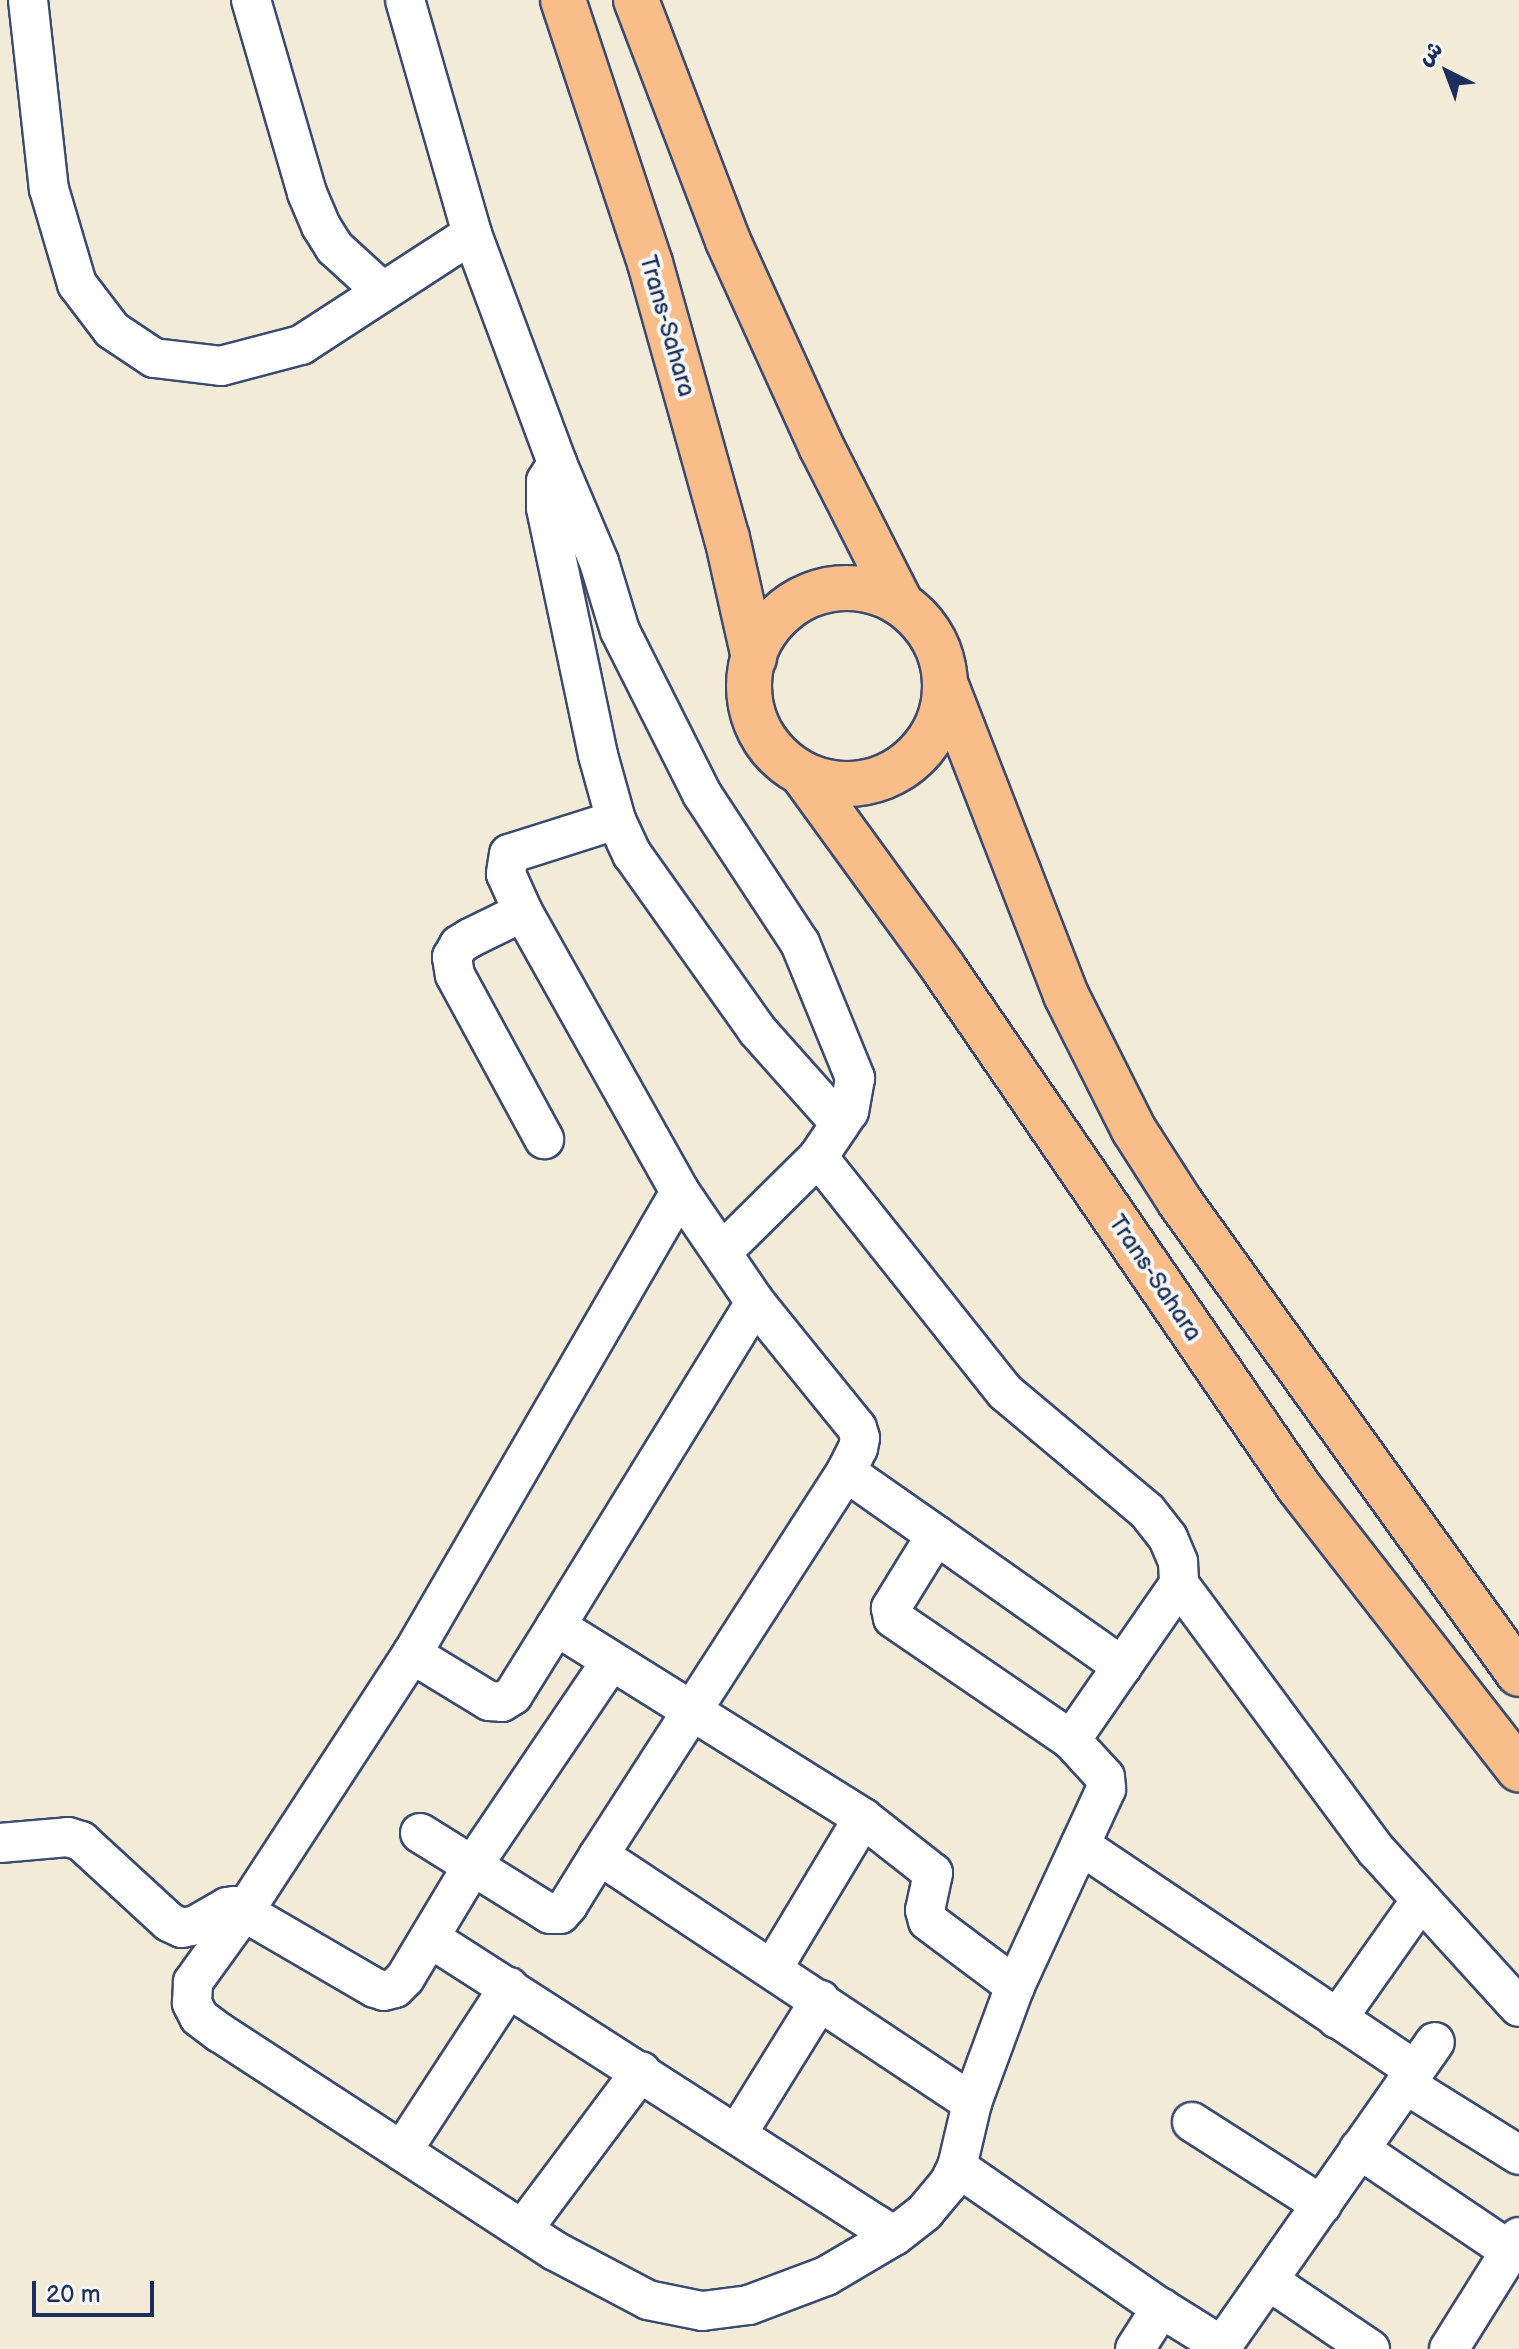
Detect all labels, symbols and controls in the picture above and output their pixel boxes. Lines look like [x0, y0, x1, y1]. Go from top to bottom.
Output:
north arrow [1407, 32, 1487, 112]
text: ش [1413, 36, 1449, 72]
street label: Trans-Sahara [633, 252, 701, 400]
street label: Trans-Sahara [1102, 1209, 1208, 1347]
scale bar [36, 2265, 158, 2315]
text: 20 m [46, 2280, 101, 2309]

